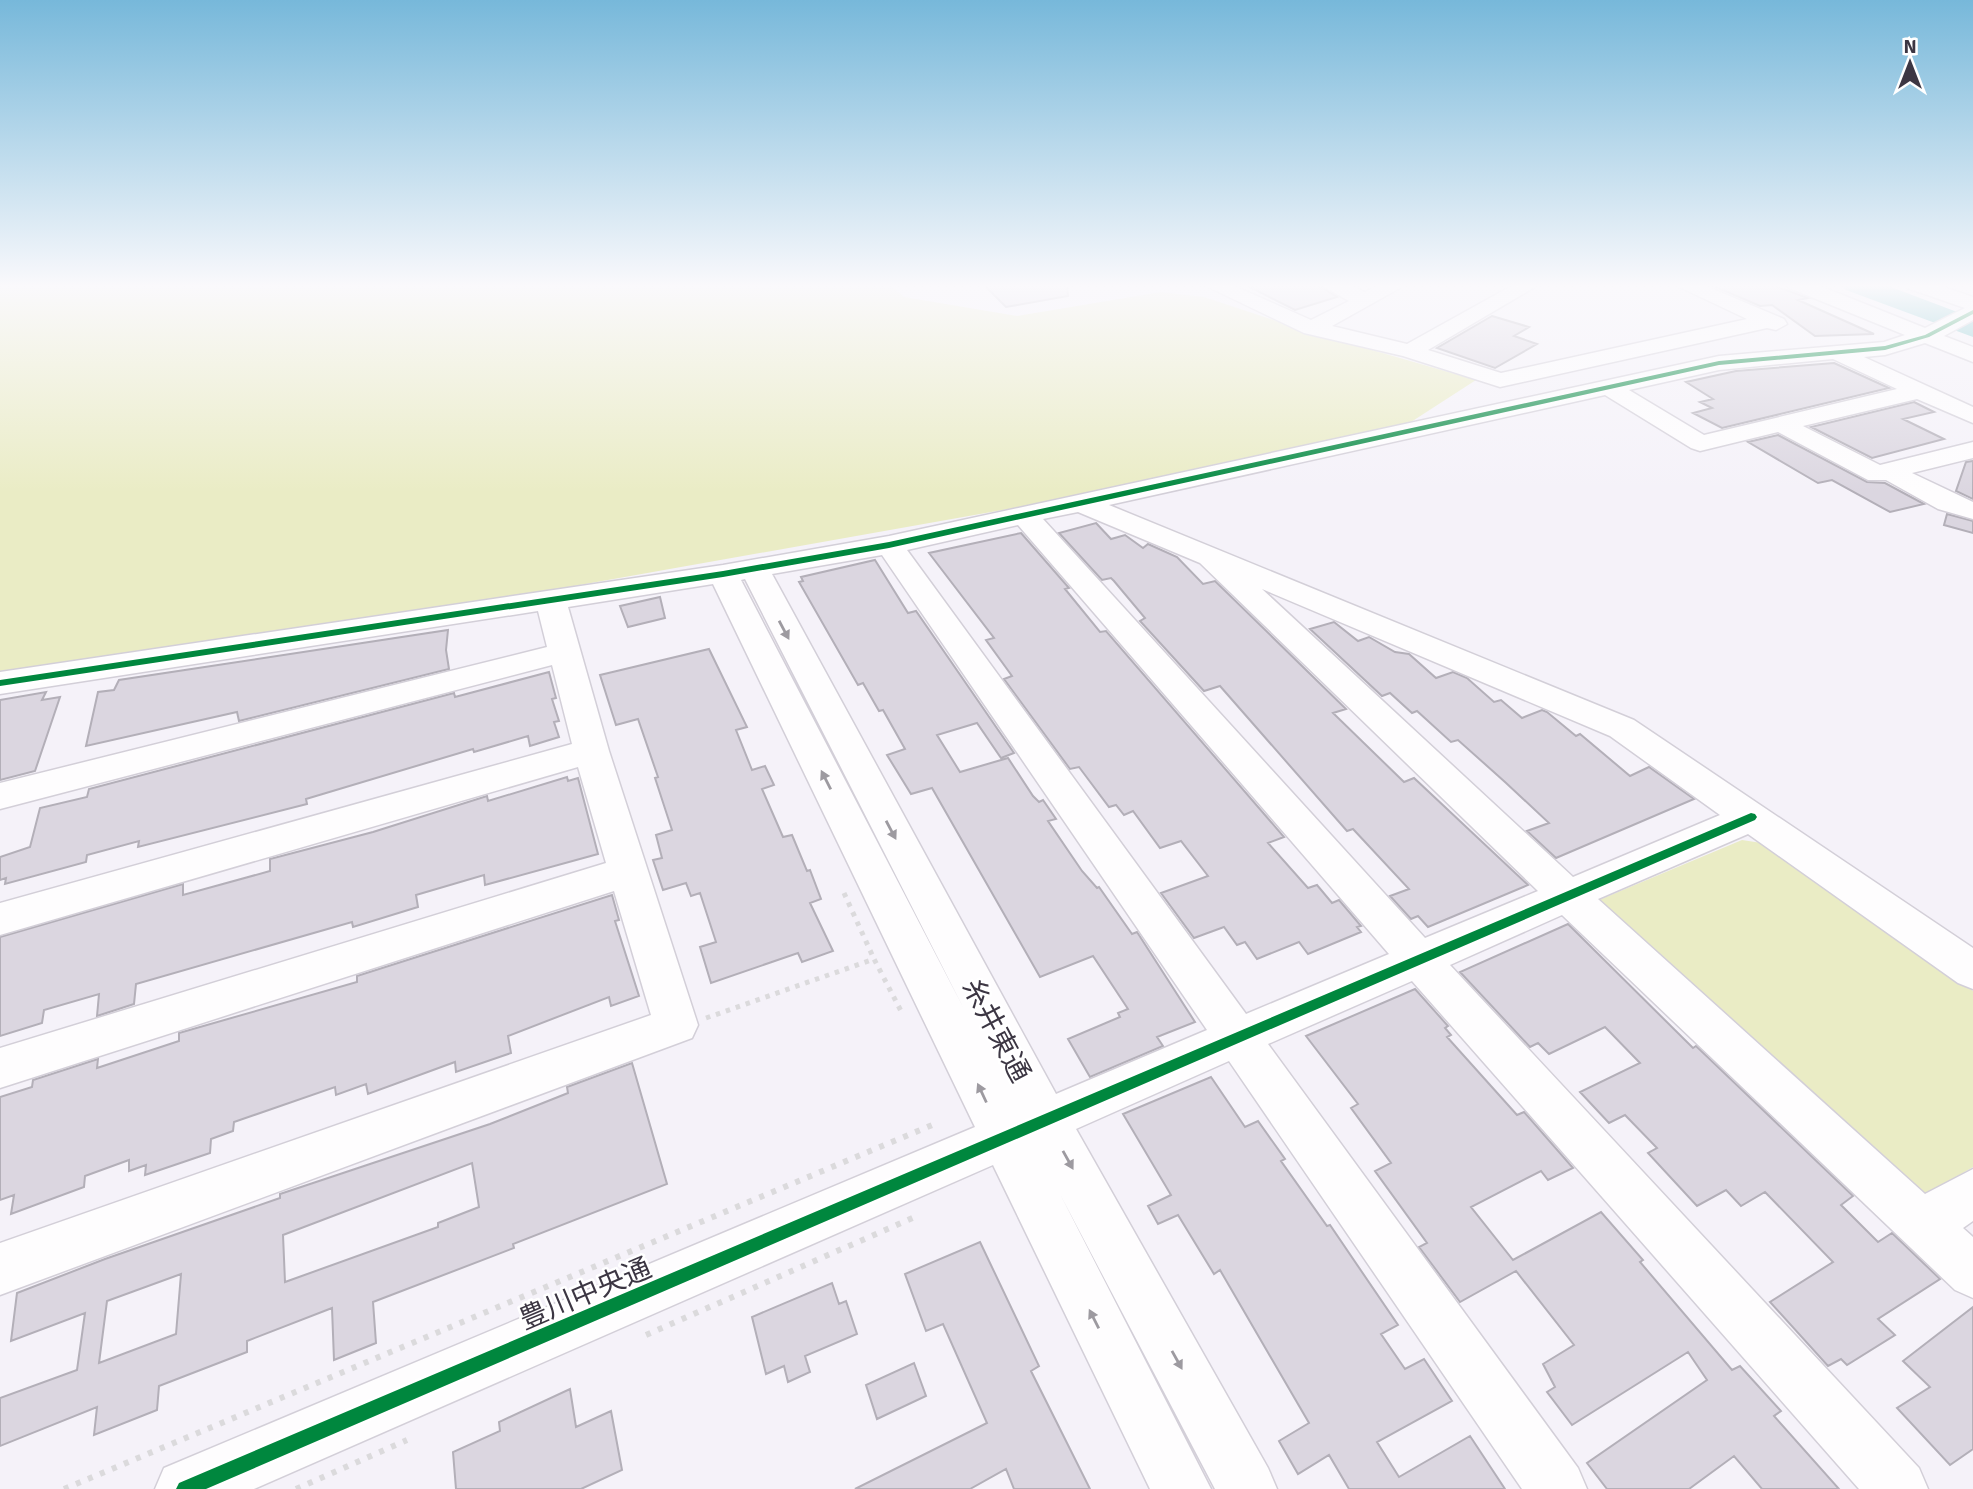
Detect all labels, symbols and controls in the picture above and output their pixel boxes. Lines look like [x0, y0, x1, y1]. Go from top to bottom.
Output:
north arrow [1875, 28, 1945, 98]
text: N [1903, 35, 1917, 59]
one-way arrow [778, 620, 790, 639]
one-way arrow [820, 770, 831, 790]
one-way arrow [884, 821, 896, 841]
street label: 糸井東通 [955, 973, 1037, 1088]
one-way arrow [976, 1083, 987, 1104]
one-way arrow [1062, 1151, 1074, 1170]
street label: 豊川中央通 [514, 1251, 656, 1337]
one-way arrow [1089, 1309, 1100, 1329]
one-way arrow [1171, 1350, 1183, 1370]

